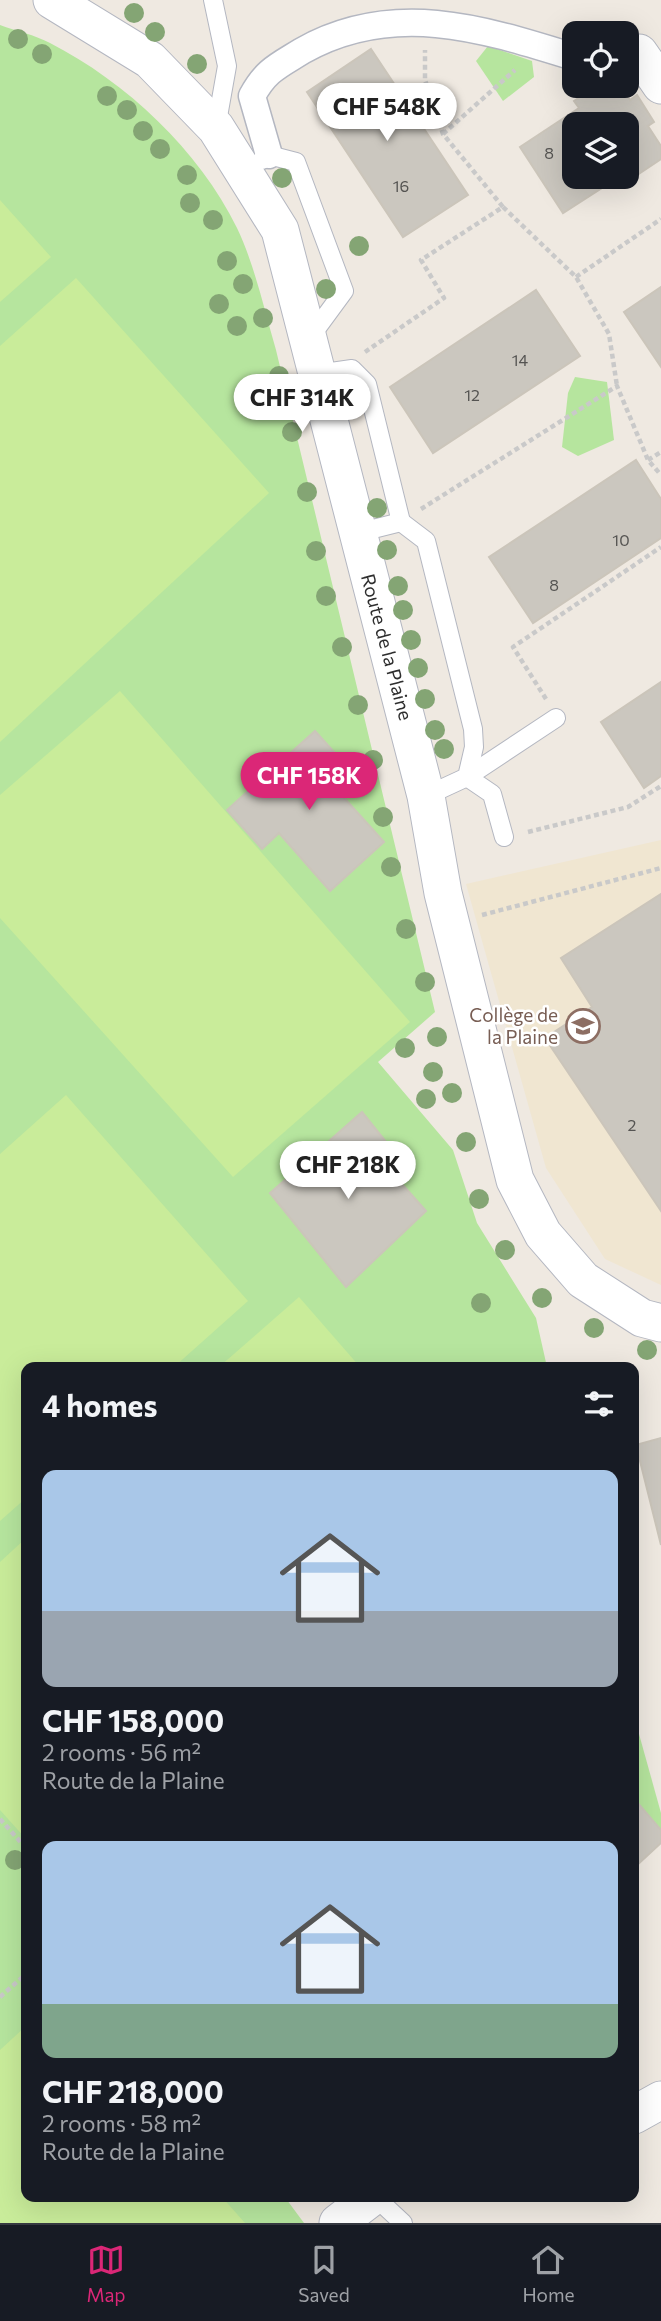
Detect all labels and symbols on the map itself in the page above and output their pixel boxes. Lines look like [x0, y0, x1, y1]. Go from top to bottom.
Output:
pin: CHF 548K [315, 83, 459, 143]
house number: 8 [544, 143, 554, 162]
house number: 16 [393, 176, 409, 195]
house number: 14 [512, 350, 529, 369]
pin: CHF 314K [230, 374, 374, 434]
house number: 12 [464, 385, 480, 404]
house number: 10 [612, 530, 630, 549]
street label: Route de la Plaine [357, 571, 418, 723]
house number: 8 [549, 575, 559, 594]
pin: CHF 158K [237, 752, 381, 812]
place label: Collège de la Plaine [469, 1003, 558, 1048]
school or university icon: Collège de la Plaine [564, 1007, 602, 1045]
house number: 2 [628, 1115, 637, 1134]
pin: CHF 218K [276, 1142, 420, 1201]

